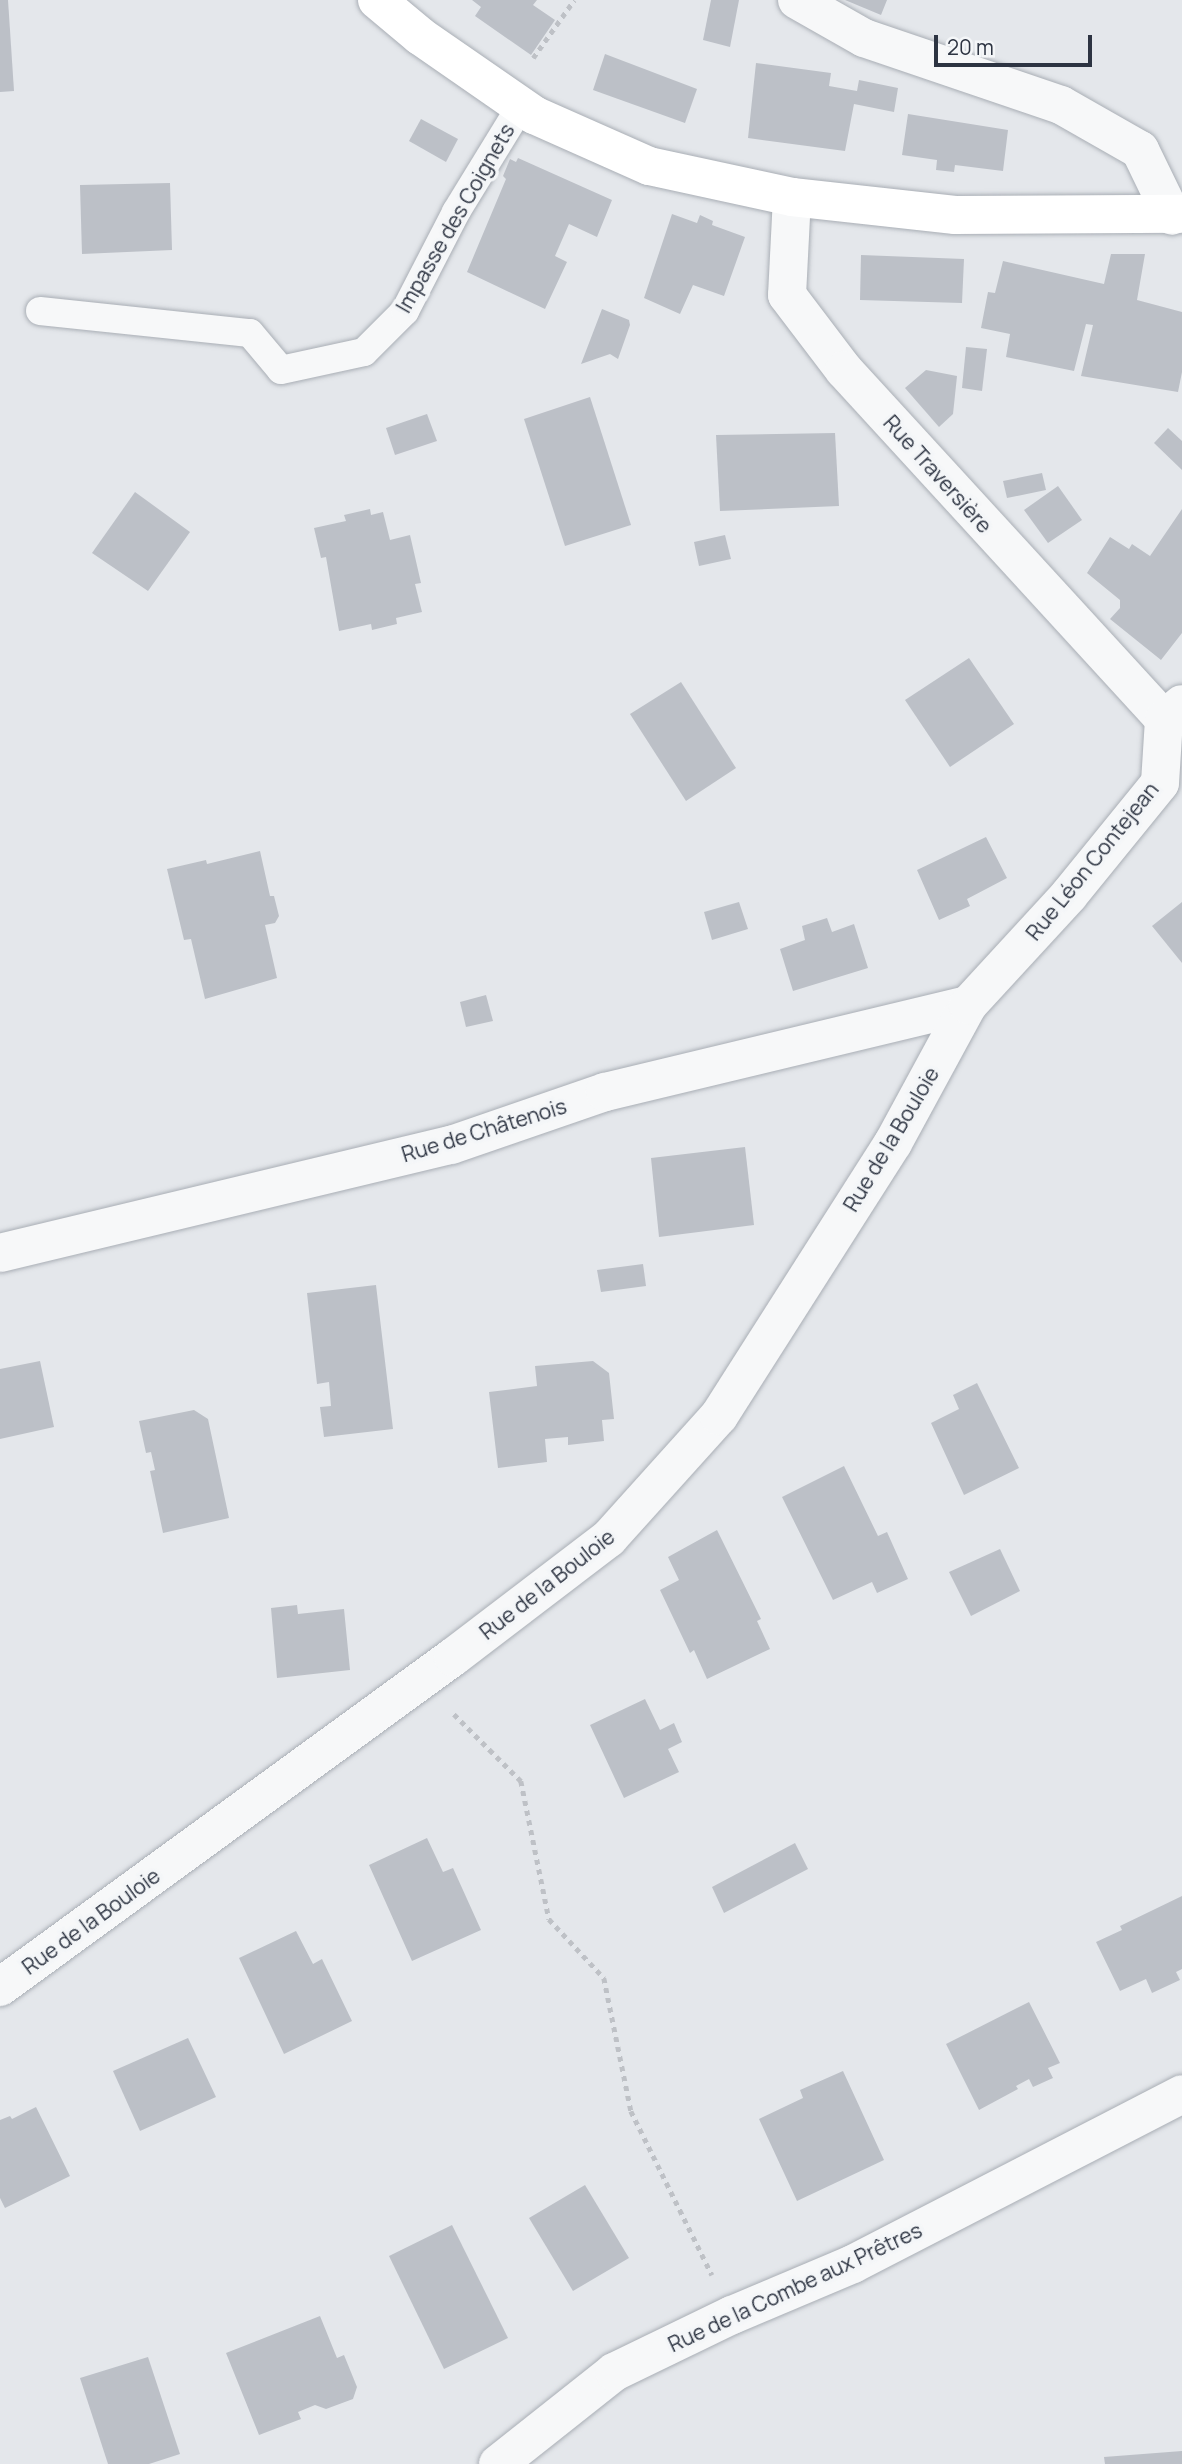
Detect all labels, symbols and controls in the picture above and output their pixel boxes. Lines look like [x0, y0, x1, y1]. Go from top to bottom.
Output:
scale bar [937, 21, 1094, 65]
text: 20 m [947, 33, 994, 61]
street label: Impasse des Coignets [391, 119, 519, 317]
street label: Rue Traversière [879, 410, 997, 538]
street label: Rue Léon Contejean [1021, 777, 1163, 945]
street label: Rue de la Bouloie [838, 1062, 944, 1216]
street label: Rue de Châtenois [399, 1093, 569, 1167]
street label: Rue de la Bouloie [475, 1524, 619, 1644]
street label: Rue de la Bouloie [17, 1863, 165, 1979]
street label: Rue de la Combe aux Prêtres [664, 2217, 926, 2357]

